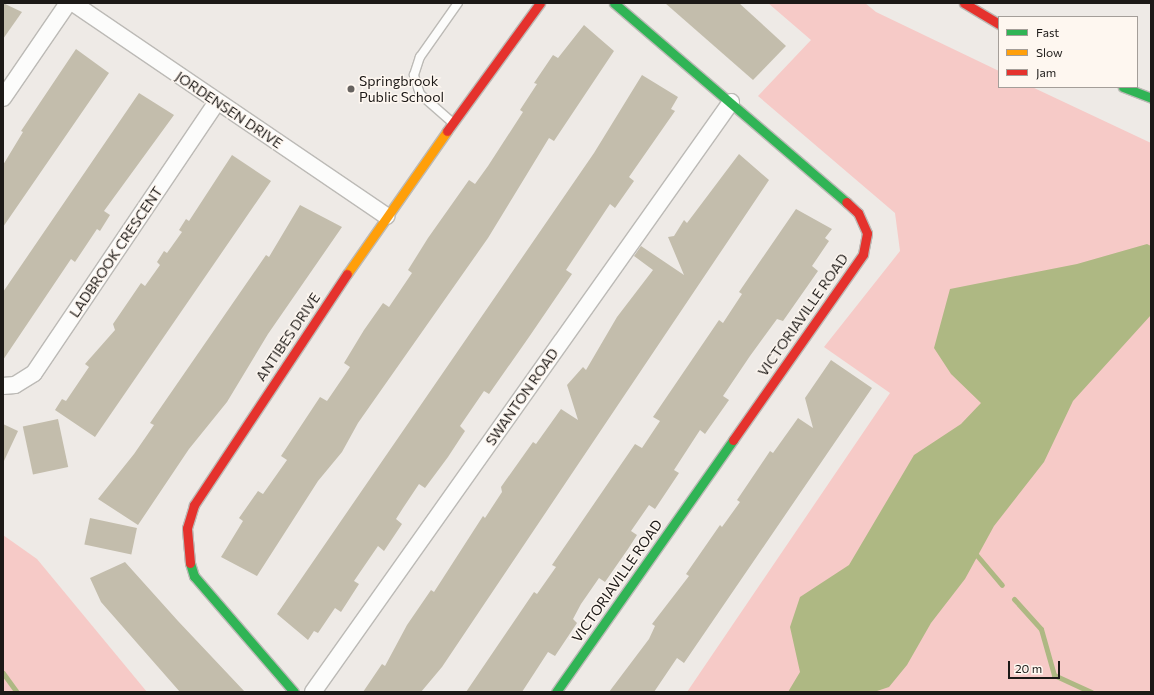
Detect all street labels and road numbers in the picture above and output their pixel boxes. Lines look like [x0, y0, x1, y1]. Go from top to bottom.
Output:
street label: JORDENSEN DRIVE [172, 68, 286, 152]
street label: LADBROOK CRESCENT [66, 183, 166, 321]
street label: VICTORIAVILLE ROAD [754, 251, 852, 379]
street label: ANTIBES DRIVE [252, 290, 324, 384]
street label: SWANTON ROAD [482, 345, 562, 449]
street label: VICTORIAVILLE ROAD [568, 517, 666, 645]

